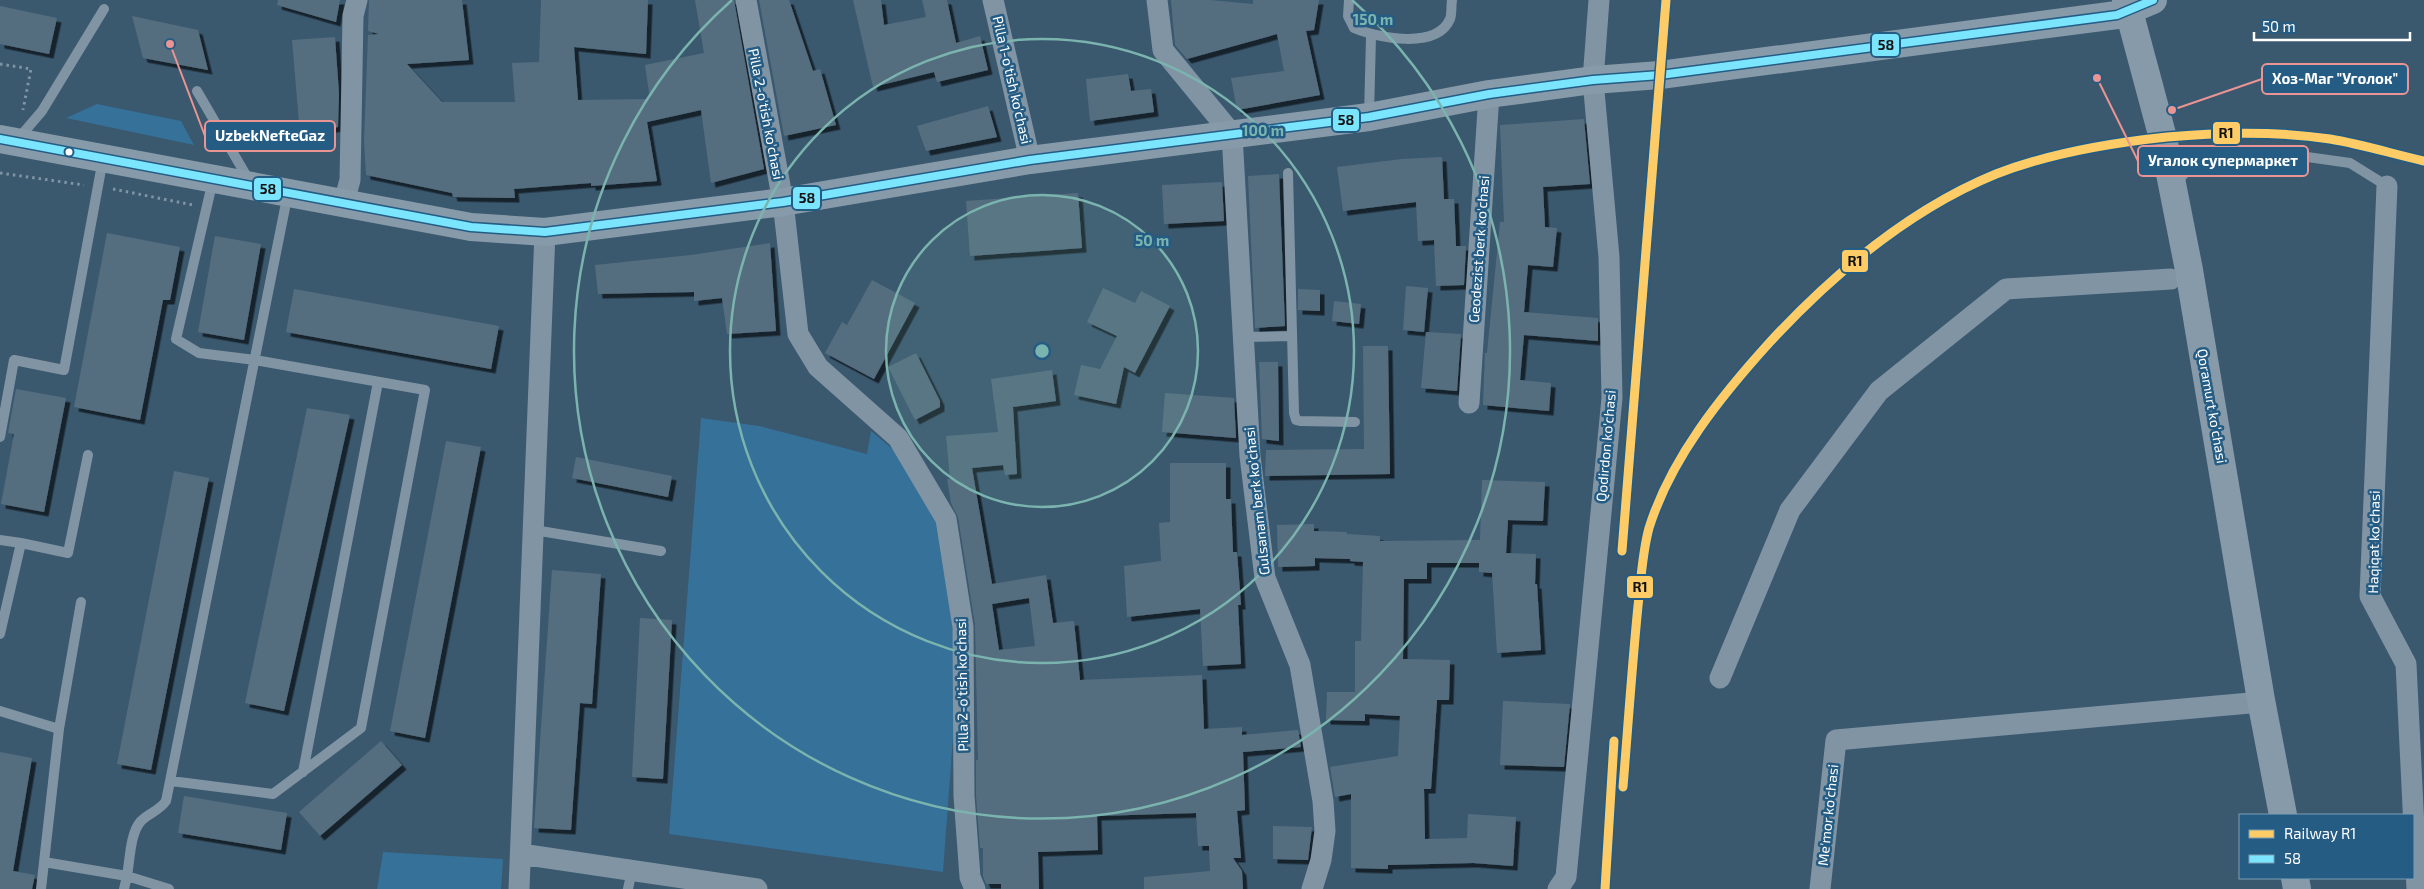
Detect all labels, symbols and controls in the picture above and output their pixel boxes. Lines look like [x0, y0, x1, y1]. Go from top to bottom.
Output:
text: 150 m [1353, 10, 1393, 28]
scale bar [2254, 10, 2410, 42]
street label: Pilla 1-o'tish ko'chasi [989, 14, 1036, 146]
text: 50 m [2262, 17, 2296, 35]
line badge: 58 [1871, 33, 1900, 57]
text: 58 [1878, 36, 1894, 53]
street label: Pilla 2-o'tish ko'chasi [745, 47, 788, 181]
callout: Хоз-Маг "Уголок" [2262, 64, 2408, 94]
text: Хоз-Маг "Уголок" [2272, 69, 2398, 87]
line badge: 58 [1332, 108, 1360, 132]
text: 58 [1338, 111, 1354, 128]
callout: UzbekNefteGaz [205, 121, 335, 151]
text: 100 m [1242, 121, 1284, 139]
line badge: R1 [2212, 121, 2241, 145]
text: R1 [2218, 124, 2234, 141]
text: UzbekNefteGaz [215, 126, 325, 144]
callout: Угалок супермаркет [2138, 146, 2308, 176]
unlabelled marker [64, 147, 74, 157]
text: Угалок супермаркет [2148, 151, 2298, 169]
street label: Geodezist berk ko'chasi [1465, 175, 1492, 323]
line badge: 58 [253, 177, 282, 201]
text: 58 [260, 180, 276, 197]
line badge: 58 [792, 186, 821, 210]
text: 58 [799, 189, 815, 206]
text: 50 m [1135, 231, 1169, 249]
line badge: R1 [1841, 249, 1869, 273]
text: R1 [1847, 252, 1863, 269]
centre of rings [1033, 342, 1051, 360]
street label: Qoramurt koʻchasi [2194, 347, 2231, 465]
street label: Qodirdon ko'chasi [1592, 389, 1619, 503]
street label: Gulsanam berk ko'chasi [1240, 426, 1273, 576]
street label: Haqiqat ko'chasi [2364, 490, 2383, 594]
line badge: R1 [1626, 575, 1654, 599]
text: R1 [1632, 578, 1648, 595]
street label: Pilla 2-o'tish ko'chasi [952, 618, 971, 752]
street label: Me'mor ko'chasi [1814, 763, 1841, 866]
legend [2239, 814, 2414, 879]
text: Railway R1 [2284, 824, 2356, 842]
text: 58 [2284, 849, 2301, 867]

